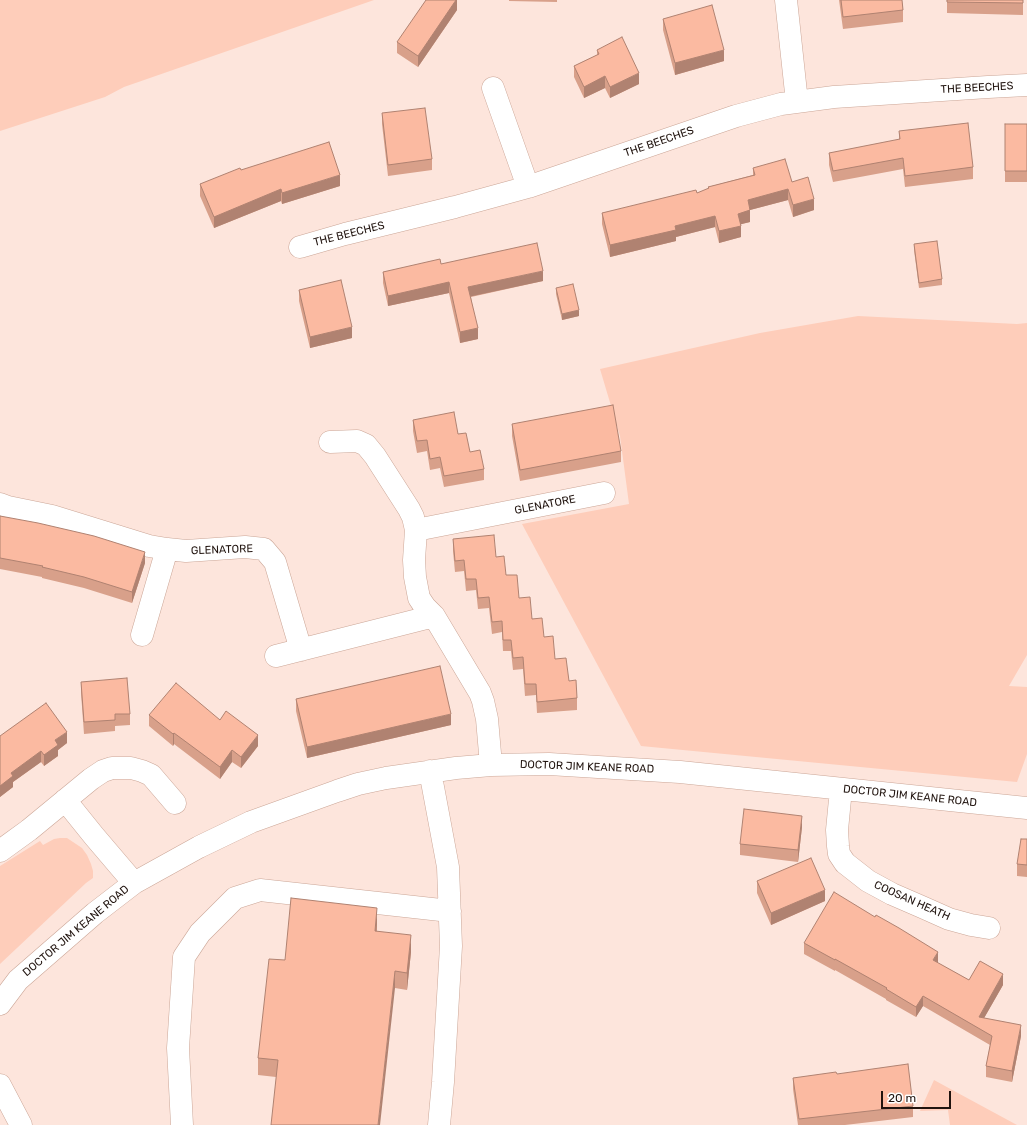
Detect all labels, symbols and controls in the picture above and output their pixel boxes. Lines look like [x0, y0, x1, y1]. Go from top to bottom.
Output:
street label: THE BEECHES [940, 80, 1014, 96]
street label: THE BEECHES [622, 124, 696, 160]
street label: THE BEECHES [312, 219, 386, 249]
street label: GLENATORE [513, 493, 577, 517]
street label: GLENATORE [191, 542, 253, 558]
street label: DOCTOR JIM KEANE ROAD [520, 758, 654, 776]
street label: DOCTOR JIM KEANE ROAD [842, 782, 978, 810]
street label: COOSAN HEATH [872, 878, 952, 924]
street label: DOCTOR JIM KEANE ROAD [20, 883, 132, 979]
scale bar [883, 1083, 953, 1109]
text: 20 m [888, 1091, 916, 1105]

